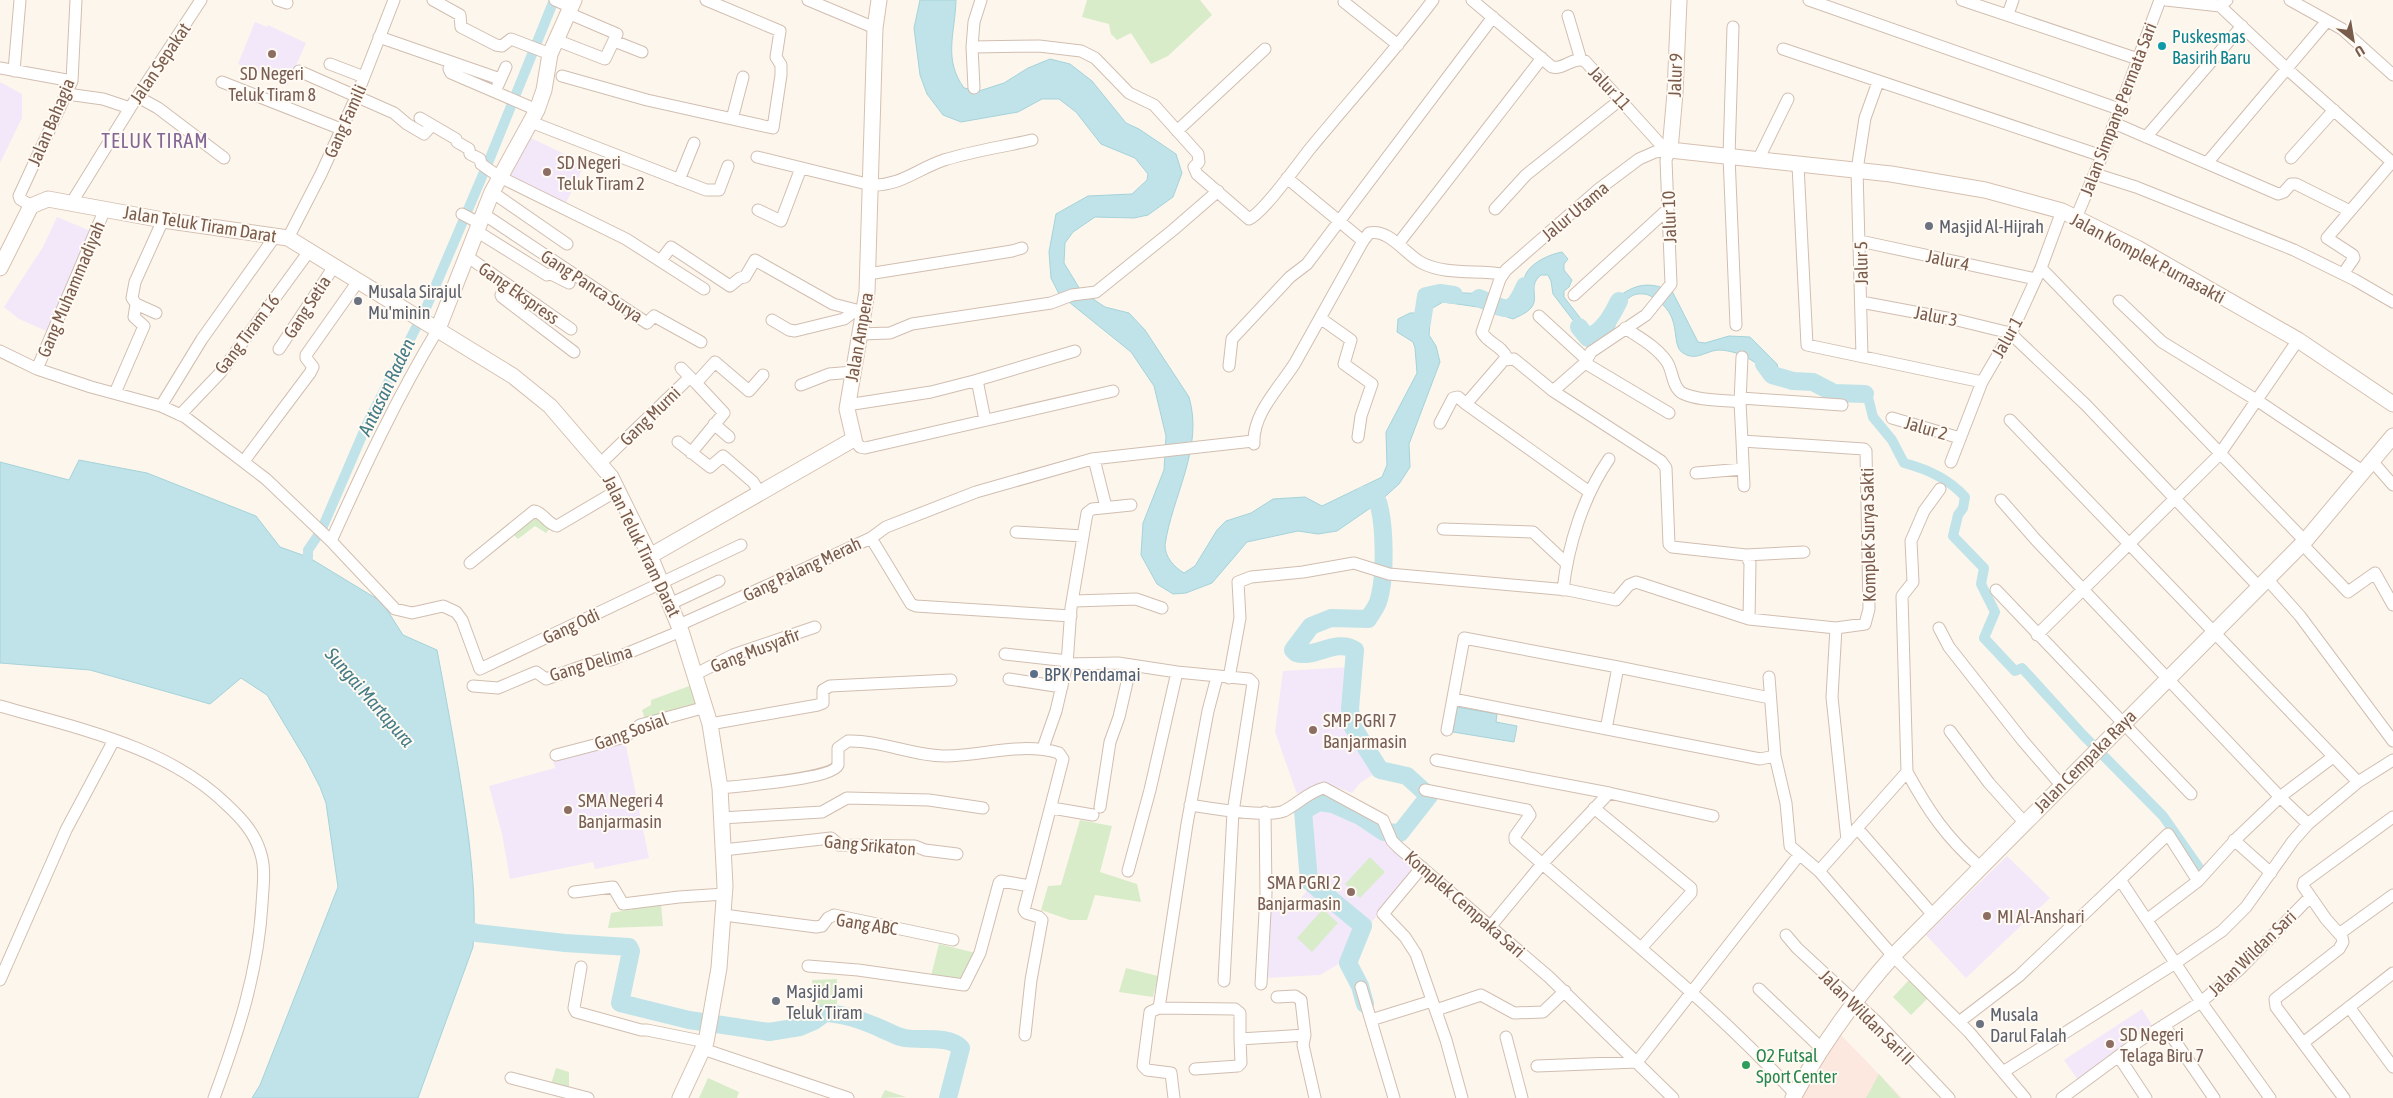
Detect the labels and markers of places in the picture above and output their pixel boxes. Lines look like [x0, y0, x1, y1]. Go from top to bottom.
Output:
place label: Puskesmas Basirih Baru [2172, 26, 2251, 68]
marker: Puskesmas Basirih Baru [2156, 40, 2168, 52]
marker: SD Negeri Teluk Tiram 8 [266, 48, 278, 60]
place label: SD Negeri Teluk Tiram 8 [228, 63, 316, 105]
place label: SD Negeri Teluk Tiram 2 [557, 152, 645, 194]
marker: SD Negeri Teluk Tiram 2 [541, 166, 553, 178]
place label: Masjid Al-Hijrah [1939, 216, 2044, 237]
marker: Masjid Al-Hijrah [1923, 220, 1935, 232]
place label: Musala Sirajul Mu'minin [368, 281, 462, 323]
marker: Musala Sirajul Mu'minin [352, 295, 364, 307]
place label: BPK Pendamai [1044, 664, 1141, 685]
marker: BPK Pendamai [1028, 668, 1040, 680]
place label: SMP PGRI 7 Banjarmasin [1323, 710, 1407, 752]
marker: SMP PGRI 7 Banjarmasin [1307, 724, 1319, 736]
place label: SMA Negeri 4 Banjarmasin [578, 790, 664, 832]
marker: SMA Negeri 4 Banjarmasin [562, 804, 574, 816]
place label: SMA PGRI 2 Banjarmasin [1257, 872, 1341, 914]
marker: SMA PGRI 2 Banjarmasin [1345, 886, 1357, 898]
place label: MI Al-Anshari [1997, 906, 2085, 927]
marker: MI Al-Anshari [1981, 910, 1993, 922]
place label: Masjid Jami Teluk Tiram [786, 981, 863, 1023]
marker: Masjid Jami Teluk Tiram [770, 995, 782, 1007]
place label: Musala Darul Falah [1990, 1004, 2067, 1046]
marker: Musala Darul Falah [1974, 1018, 1986, 1030]
place label: SD Negeri Telaga Biru 7 [2120, 1024, 2204, 1066]
marker: SD Negeri Telaga Biru 7 [2104, 1038, 2116, 1050]
place label: O2 Futsal Sport Center [1756, 1045, 1838, 1087]
marker: O2 Futsal Sport Center [1740, 1059, 1752, 1071]

